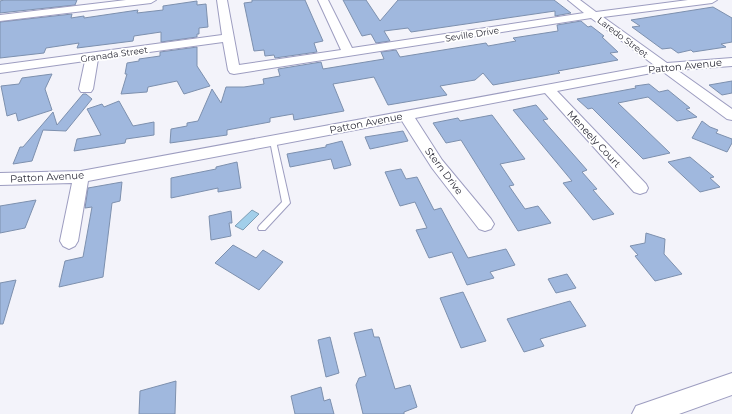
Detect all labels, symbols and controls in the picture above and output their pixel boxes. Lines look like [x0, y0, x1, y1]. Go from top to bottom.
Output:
street label: Laredo Street [595, 14, 651, 60]
street label: Seville Drive [444, 24, 500, 44]
street label: Granada Street [80, 44, 149, 64]
street label: Patton Avenue [647, 56, 723, 76]
street label: Meneely Court [564, 108, 624, 170]
street label: Patton Avenue [328, 110, 404, 136]
street label: Stern Drive [422, 145, 466, 197]
street label: Patton Avenue [10, 169, 84, 185]

